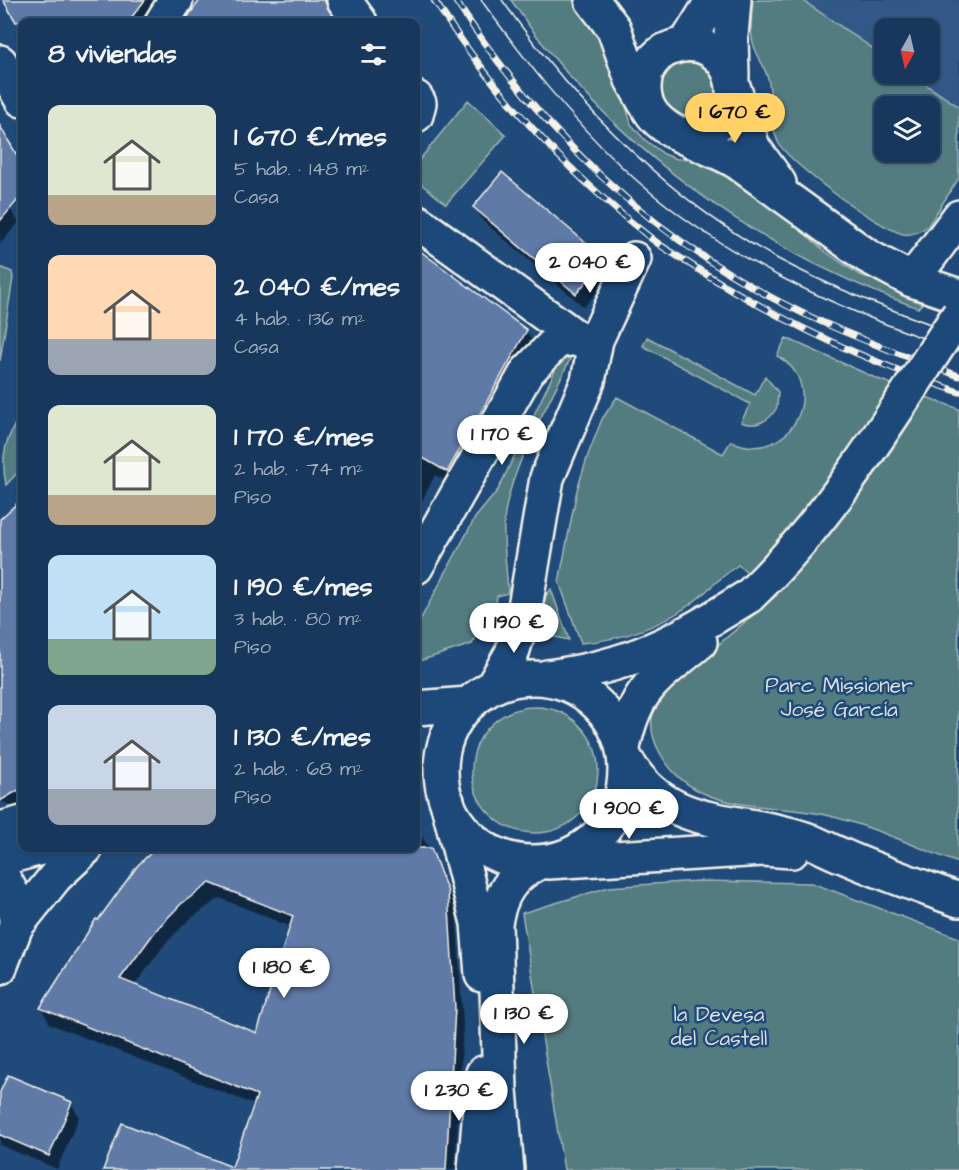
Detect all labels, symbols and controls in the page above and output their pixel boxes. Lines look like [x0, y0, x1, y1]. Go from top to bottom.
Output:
north arrow [874, 18, 940, 84]
map controls [874, 18, 940, 162]
text: 8 viviendas [48, 36, 177, 72]
icon: filters [357, 38, 390, 71]
pin: 1 670 € [680, 93, 790, 144]
button: layers [874, 96, 940, 162]
text: 1 670 € [699, 98, 771, 126]
text: 1 670 €/mes [234, 119, 387, 155]
icon: home [96, 129, 168, 201]
text: 5 hab. · 148 m² [234, 155, 369, 183]
text: Casa [234, 183, 279, 211]
pin: 2 040 € [535, 243, 645, 294]
text: 2 040 € [549, 248, 631, 276]
text: 2 040 €/mes [234, 269, 400, 305]
icon: home [96, 279, 168, 351]
text: 4 hab. · 136 m² [234, 305, 365, 333]
text: Casa [234, 333, 279, 361]
pin: 1 170 € [447, 415, 557, 466]
text: 1 170 €/mes [234, 419, 374, 455]
text: 1 170 € [471, 420, 533, 448]
icon: home [96, 429, 168, 501]
text: 2 hab. · 74 m² [234, 455, 363, 483]
text: Piso [234, 483, 271, 511]
text: 1 190 €/mes [234, 569, 373, 605]
icon: home [96, 579, 168, 651]
pin: 1 190 € [459, 603, 569, 654]
text: 3 hab. · 80 m² [234, 605, 362, 633]
text: 1 190 € [483, 608, 545, 636]
text: Piso [234, 633, 271, 661]
park label: Parc Missioner José García [765, 671, 913, 724]
text: 1 130 €/mes [234, 719, 371, 755]
icon: home [96, 729, 168, 801]
text: 2 hab. · 68 m² [234, 755, 363, 783]
text: Piso [234, 783, 271, 811]
pin: 1 900 € [574, 789, 684, 840]
text: 1 900 € [593, 794, 665, 822]
pin: 1 180 € [229, 948, 339, 999]
text: 1 180 € [253, 953, 315, 981]
pin: 1 130 € [469, 994, 579, 1045]
text: 1 130 € [494, 999, 554, 1027]
park label: la Devesa del Castell [671, 1000, 767, 1053]
pin: 1 230 € [404, 1071, 514, 1122]
text: 1 230 € [425, 1076, 493, 1104]

